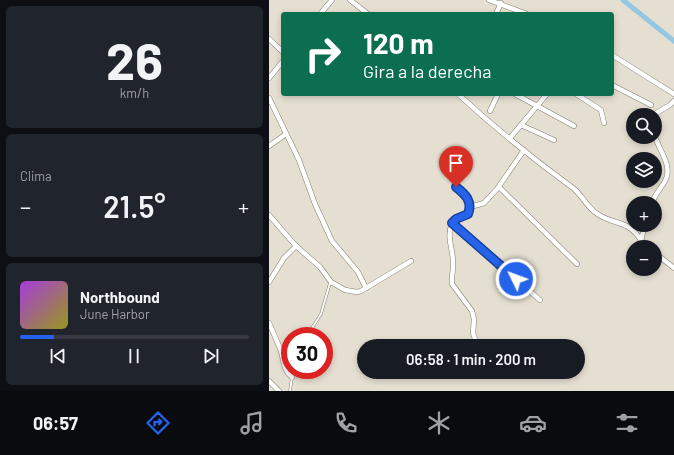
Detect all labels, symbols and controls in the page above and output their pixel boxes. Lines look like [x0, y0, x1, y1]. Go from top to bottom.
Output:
text: 120 m [363, 26, 434, 60]
text: 26 [106, 28, 163, 90]
icon: right [297, 28, 349, 80]
text: Gira a la derecha [363, 60, 491, 82]
text: km/h [120, 85, 149, 101]
map controls [626, 108, 662, 276]
button: search [626, 108, 662, 144]
pin [439, 146, 473, 187]
icon: arrive [445, 152, 467, 174]
button: layers [626, 152, 662, 188]
text: Clima [20, 168, 52, 184]
text: 21.5° [103, 188, 166, 224]
text: − [20, 193, 31, 219]
text: + [238, 193, 249, 219]
button: + [626, 196, 662, 232]
button: − [626, 240, 662, 276]
position arrow [495, 258, 537, 300]
text: Northbound [80, 288, 160, 306]
text: June Harbor [80, 306, 150, 322]
speed limit sign: 30 [281, 327, 333, 379]
icon: previous [47, 345, 69, 367]
icon: pause [123, 345, 145, 367]
icon: next [200, 345, 222, 367]
text: 06:58 · 1 min · 200 m [406, 350, 536, 368]
icon: directions [144, 409, 172, 437]
icon: music [238, 409, 266, 437]
icon: phone [332, 409, 360, 437]
icon: climate [425, 409, 453, 437]
icon: car [519, 409, 547, 437]
icon: filters [613, 409, 641, 437]
text: 06:57 [33, 412, 78, 434]

